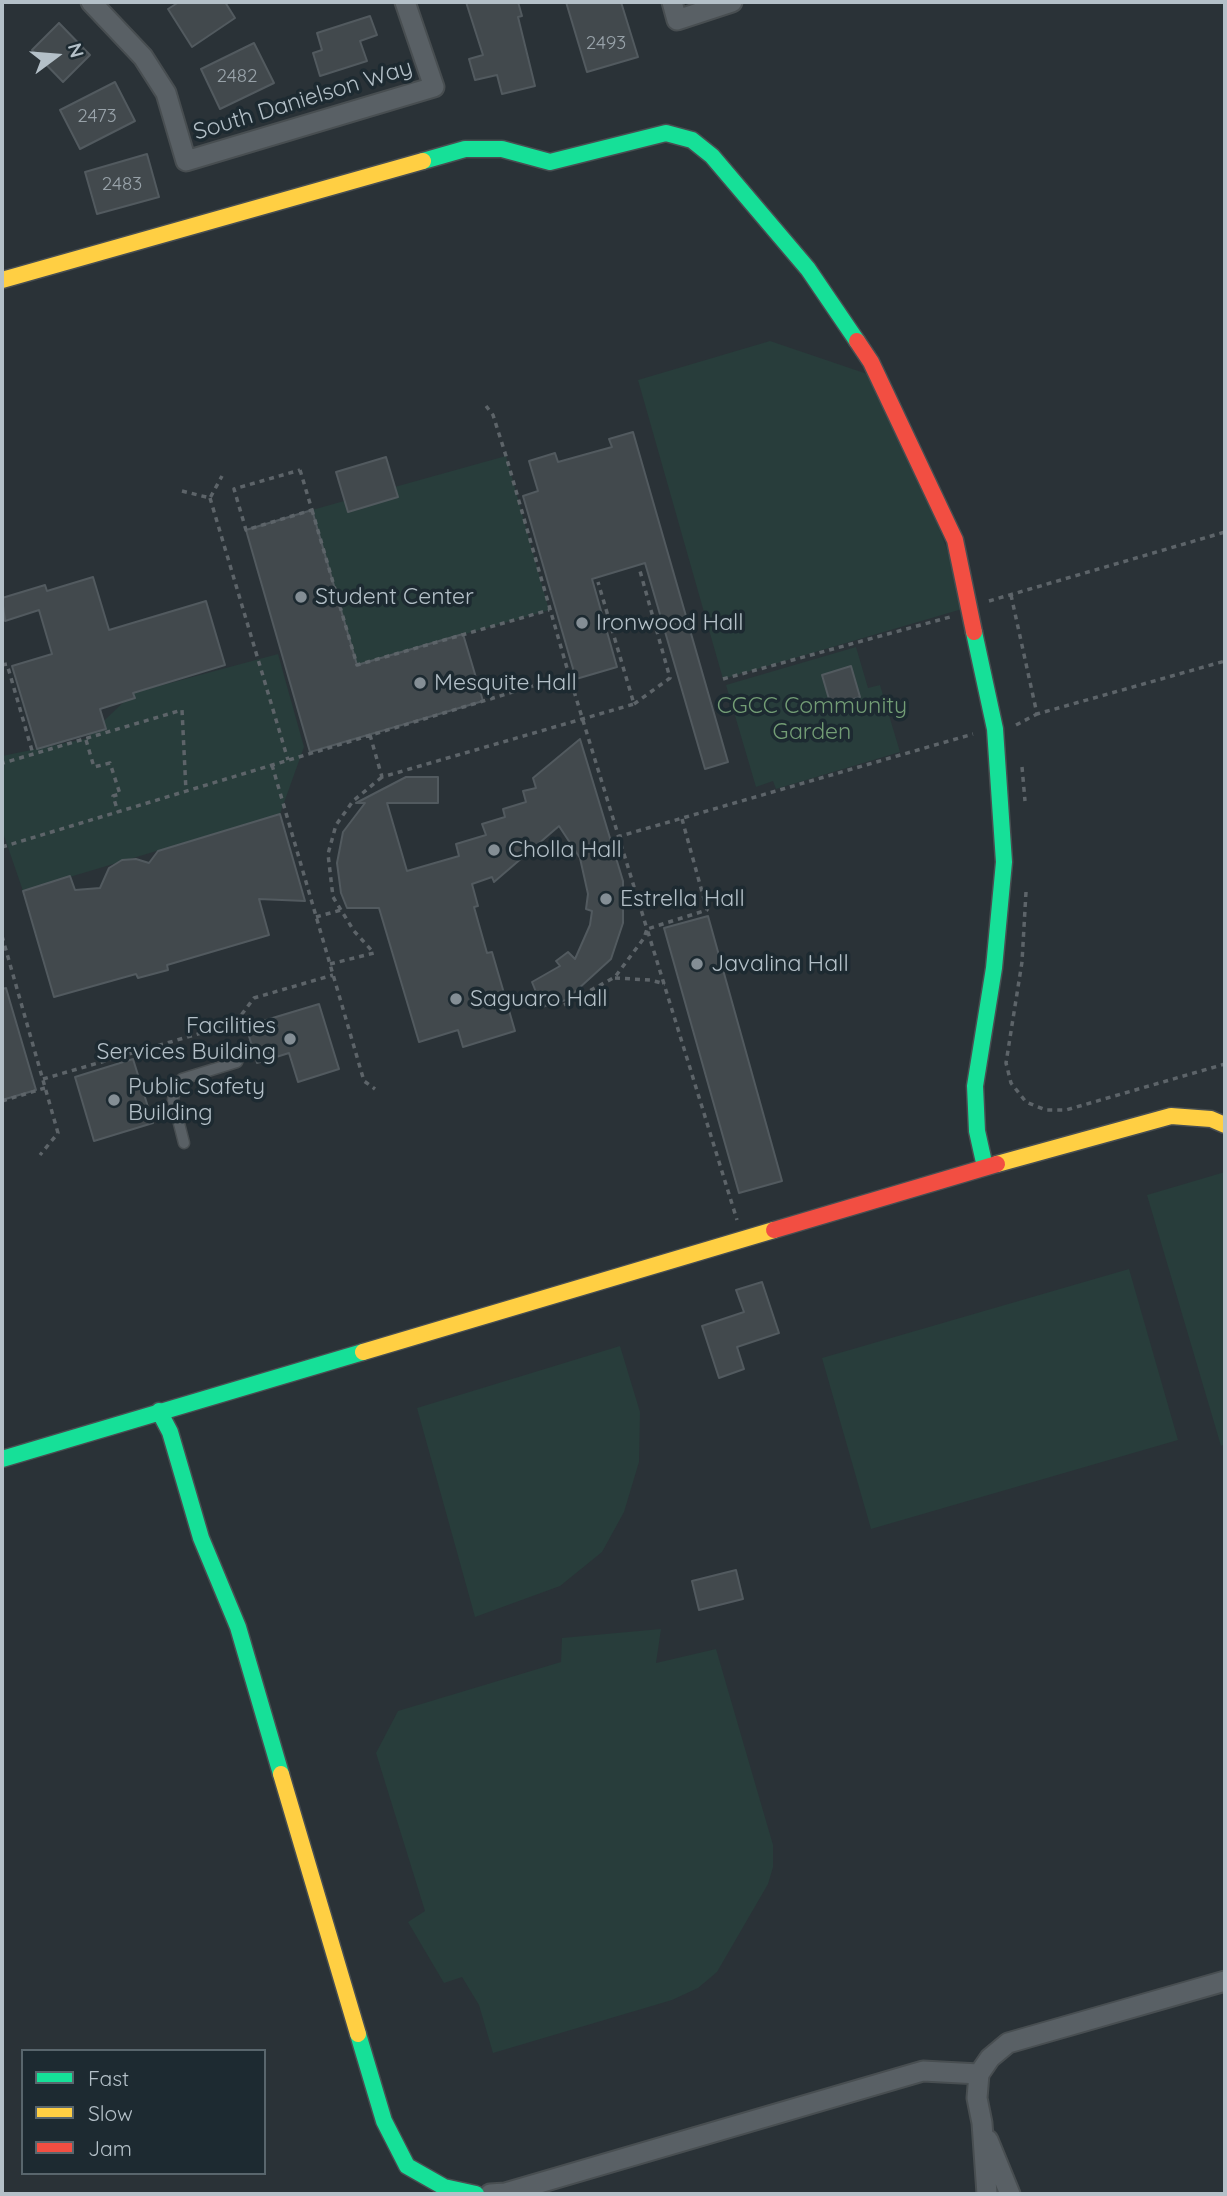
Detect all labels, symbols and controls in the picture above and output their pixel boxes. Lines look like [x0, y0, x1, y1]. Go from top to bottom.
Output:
north arrow [21, 21, 91, 91]
house number: 2493 [586, 32, 626, 54]
text: N [63, 40, 90, 60]
street label: South Danielson Way [190, 54, 416, 146]
house number: 2482 [216, 65, 258, 87]
house number: 2473 [77, 105, 117, 127]
house number: 2483 [102, 173, 142, 195]
place label: Student Center [315, 583, 474, 611]
marker: Student Center [293, 589, 309, 605]
place label: Ironwood Hall [596, 609, 744, 637]
marker: Ironwood Hall [574, 615, 590, 631]
place label: Mesquite Hall [434, 669, 577, 697]
marker: Mesquite Hall [412, 675, 428, 691]
park label: CGCC Community Garden [717, 692, 907, 746]
place label: Cholla Hall [508, 836, 622, 864]
marker: Cholla Hall [486, 842, 502, 858]
place label: Estrella Hall [620, 885, 745, 913]
marker: Estrella Hall [598, 891, 614, 907]
place label: Javalina Hall [711, 950, 849, 978]
marker: Javalina Hall [689, 956, 705, 972]
place label: Saguaro Hall [470, 985, 608, 1013]
marker: Saguaro Hall [448, 991, 464, 1007]
place label: Facilities Services Building [96, 1012, 276, 1066]
marker: Facilities Services Building [282, 1031, 298, 1047]
place label: Public Safety Building [128, 1073, 265, 1127]
marker: Public Safety Building [106, 1092, 122, 1108]
legend [21, 2049, 266, 2175]
text: Fast [88, 2065, 129, 2091]
text: Slow [88, 2100, 133, 2126]
text: Jam [88, 2135, 132, 2161]

